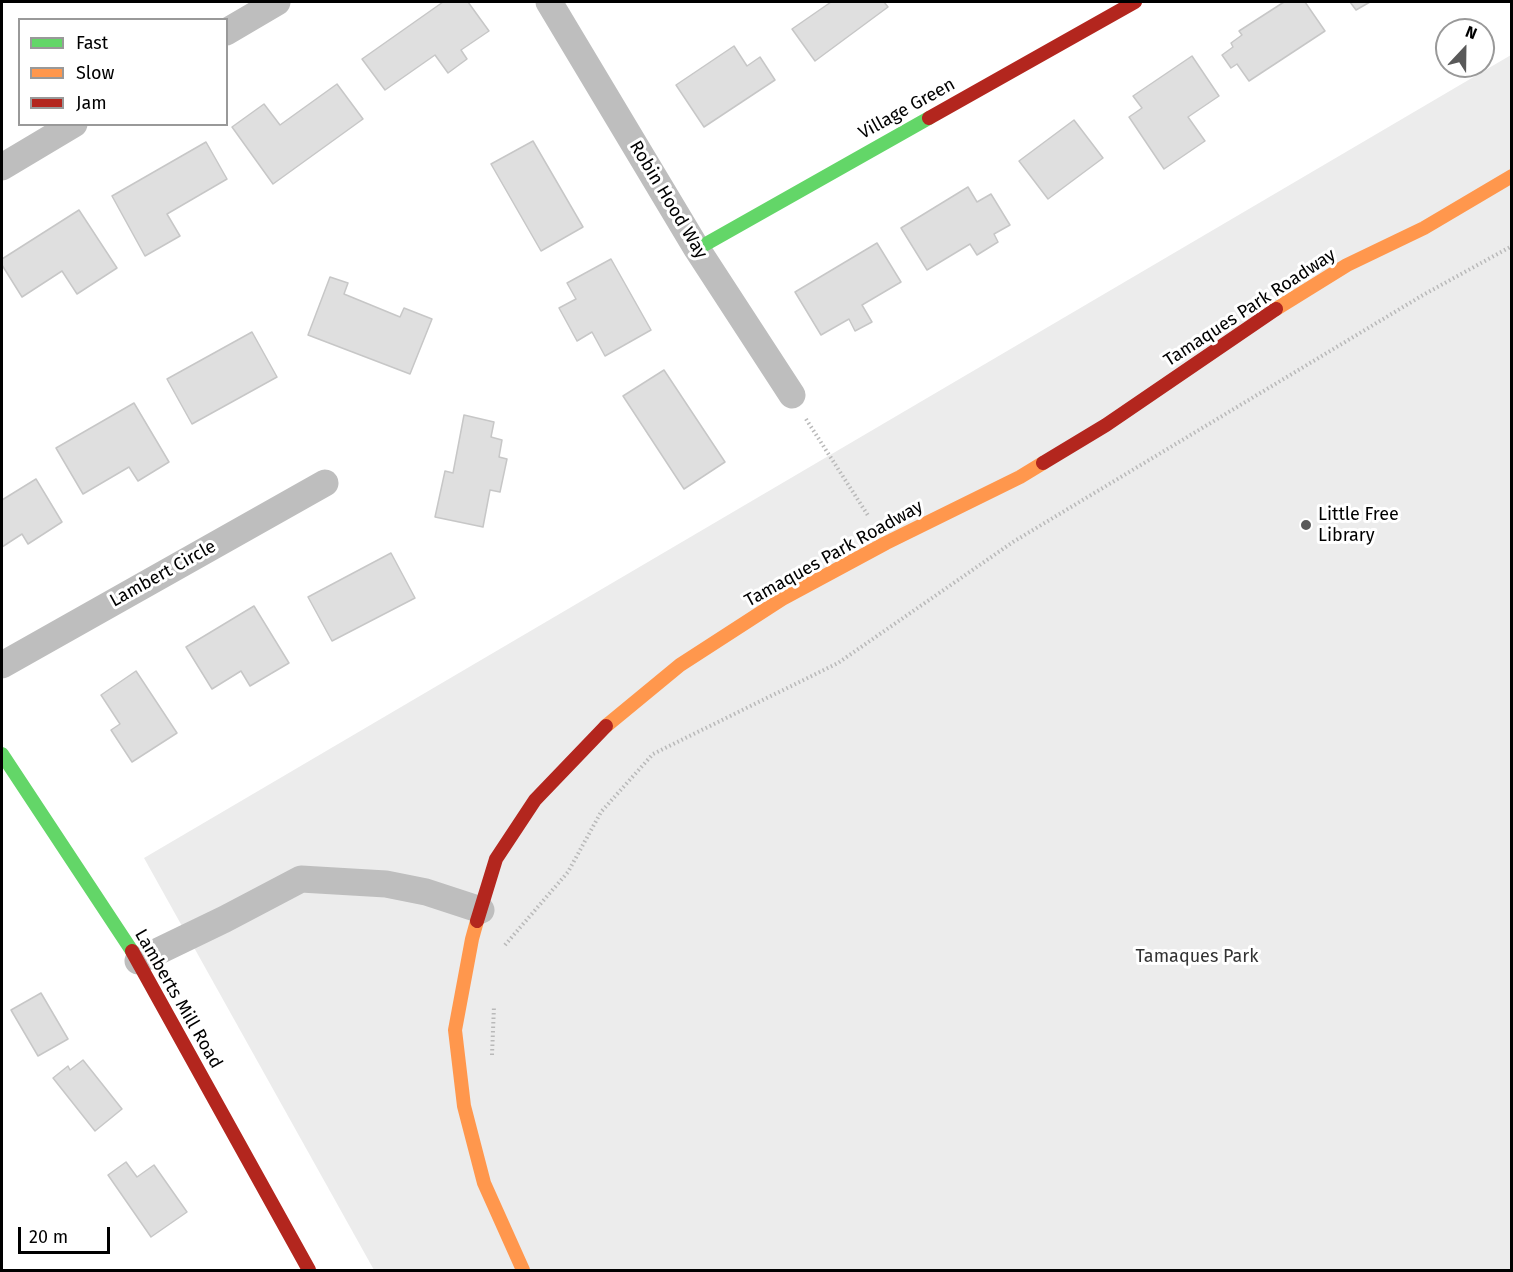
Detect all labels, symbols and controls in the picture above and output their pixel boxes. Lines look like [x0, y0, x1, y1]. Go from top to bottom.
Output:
legend [18, 18, 228, 126]
north arrow [1435, 18, 1495, 78]
text: N [1463, 22, 1480, 43]
text: Fast [76, 32, 108, 54]
text: Slow [76, 62, 114, 84]
street label: Village Green [855, 74, 959, 144]
text: Jam [76, 92, 107, 114]
street label: Robin Hood Way [624, 137, 712, 263]
street label: Tamaques Park Roadway [1160, 244, 1340, 372]
street label: Tamaques Park Roadway [741, 496, 927, 612]
place label: Little Free Library [1318, 504, 1399, 546]
marker: Little Free Library [1299, 518, 1313, 532]
street label: Lambert Circle [106, 536, 220, 612]
street label: Lamberts Mill Road [129, 926, 227, 1072]
park label: Tamaques Park [1135, 946, 1259, 968]
scale bar [21, 1215, 112, 1253]
text: 20 m [29, 1226, 68, 1248]

